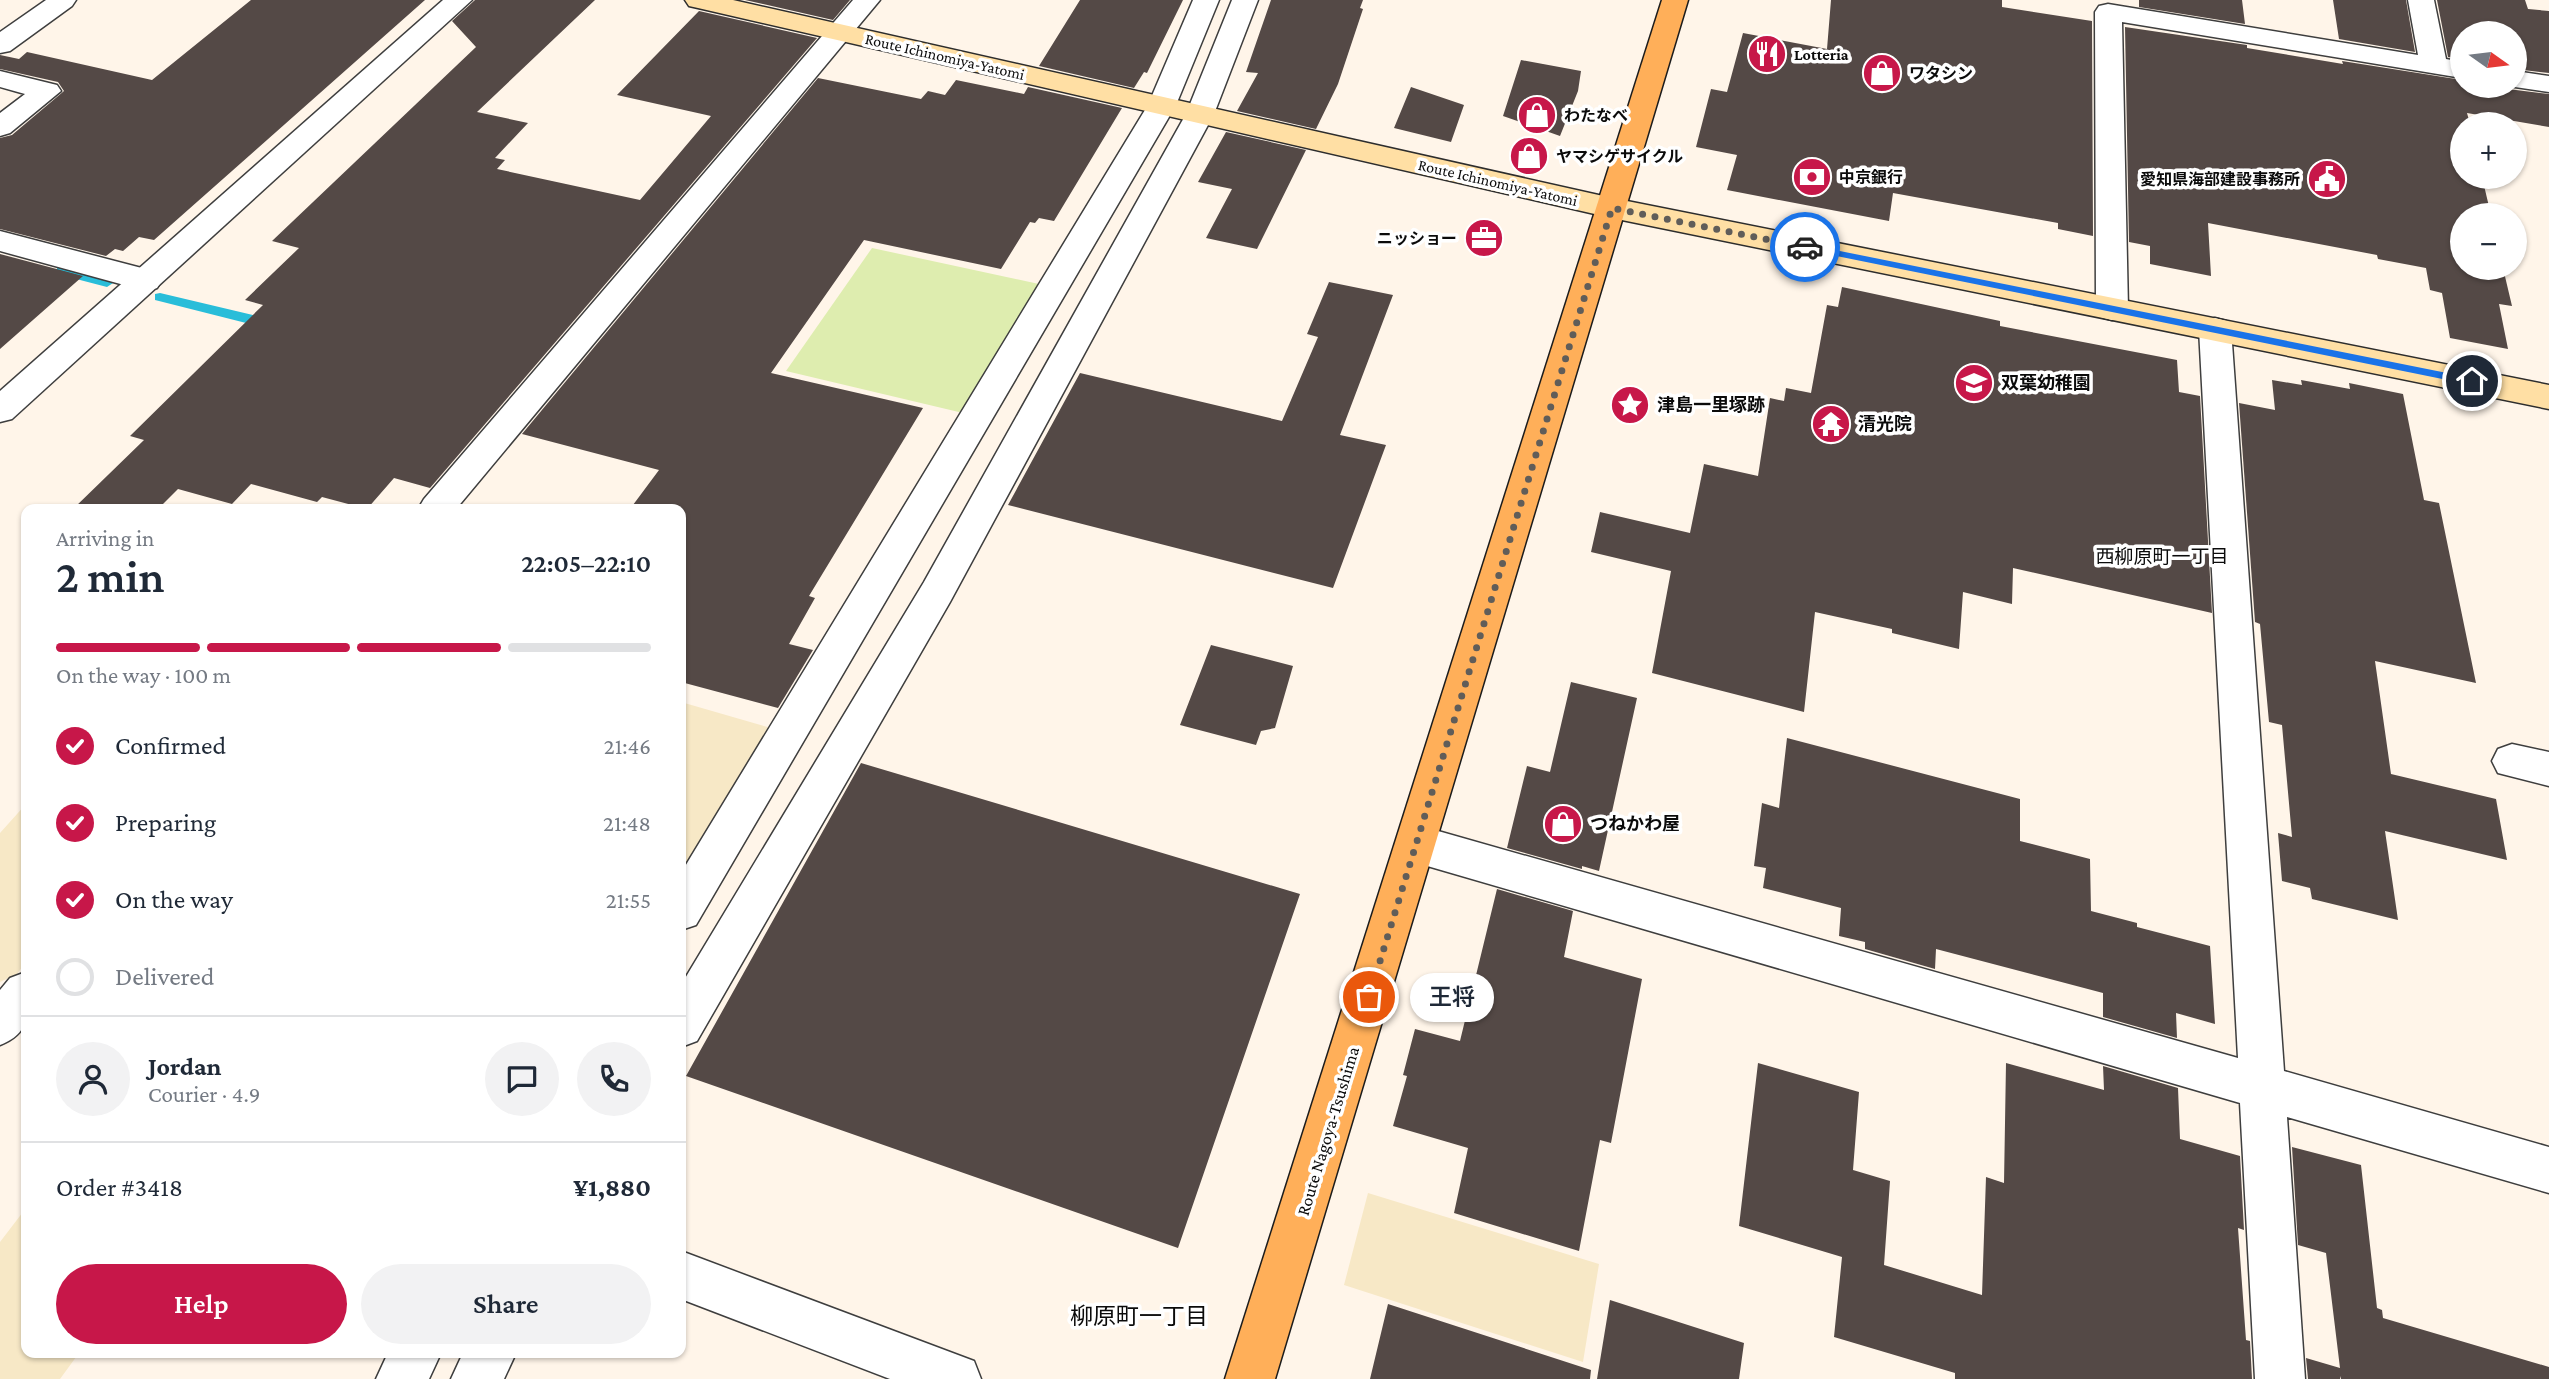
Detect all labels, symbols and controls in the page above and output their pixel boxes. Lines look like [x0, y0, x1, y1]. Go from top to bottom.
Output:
north arrow [2450, 21, 2527, 98]
map controls [2450, 21, 2527, 280]
street label: Route Ichinomiya-Yatomi [863, 30, 1026, 84]
restaurant icon: Lotteria [1746, 33, 1788, 75]
place label: Lotteria [1794, 46, 1849, 63]
shop icon: ワタシン [1861, 52, 1903, 94]
place label: ワタシン [1909, 65, 1973, 82]
shop icon: わたなべ [1516, 94, 1558, 136]
place label: わたなべ [1564, 107, 1628, 124]
button: + [2450, 112, 2527, 189]
shop icon: ヤマシゲサイクル [1508, 135, 1550, 177]
place label: ヤマシゲサイクル [1556, 148, 1683, 165]
street label: Route Ichinomiya-Yatomi [1416, 156, 1579, 210]
bank icon: 中京銀行 [1791, 156, 1833, 198]
public building icon: 愛知県海部建設事務所 [2306, 158, 2348, 200]
place label: 中京銀行 [1839, 169, 1903, 186]
place label: 愛知県海部建設事務所 [2140, 171, 2300, 188]
button: − [2450, 203, 2527, 280]
courier [1770, 212, 1840, 282]
office icon: ニッショー [1463, 217, 1505, 259]
icon: car [1786, 228, 1824, 266]
place label: ニッショー [1377, 230, 1457, 247]
pin [2442, 351, 2502, 411]
school or university icon: 双葉幼稚園 [1953, 362, 1995, 404]
icon: home [2453, 362, 2491, 400]
place label: 双葉幼稚園 [2001, 373, 2091, 393]
place icon: 津島一里塚跡 [1609, 384, 1651, 426]
place label: 津島一里塚跡 [1657, 395, 1765, 415]
temple icon: 清光院 [1810, 403, 1852, 445]
place label: 清光院 [1858, 414, 1912, 434]
text: Arriving in [56, 525, 154, 551]
district label: 西柳原町一丁目 [2095, 546, 2229, 567]
text: 22:05–22:10 [521, 549, 651, 578]
text: 2 min [56, 551, 164, 602]
text: On the way · 100 m [56, 662, 231, 688]
icon: check [56, 727, 94, 765]
text: Confirmed [115, 731, 226, 760]
text: 21:46 [604, 733, 651, 759]
shop icon: つねかわ屋 [1542, 803, 1584, 845]
icon: check [56, 804, 94, 842]
text: Preparing [115, 808, 216, 837]
text: 21:48 [603, 810, 651, 836]
place label: つねかわ屋 [1590, 814, 1680, 834]
icon: check [56, 881, 94, 919]
text: On the way [115, 885, 233, 914]
text: 21:55 [606, 887, 651, 913]
text: Delivered [115, 962, 214, 991]
pin [1339, 967, 1399, 1027]
callout: 王将 [1411, 972, 1495, 1021]
icon: bag [1350, 978, 1388, 1016]
text: 王将 [1429, 984, 1475, 1010]
button: person [56, 1042, 130, 1116]
button: chat [485, 1042, 559, 1116]
button: phone [577, 1042, 651, 1116]
street label: Route Nagoya-Tsushima [1293, 1044, 1363, 1218]
text: Jordan [148, 1052, 222, 1081]
text: Courier · 4.9 [148, 1081, 260, 1107]
text: Order #3418 [56, 1173, 183, 1202]
text: ¥1,880 [573, 1173, 651, 1202]
button: Help [56, 1264, 347, 1344]
button: Share [361, 1264, 651, 1344]
district label: 柳原町一丁目 [1070, 1303, 1208, 1329]

